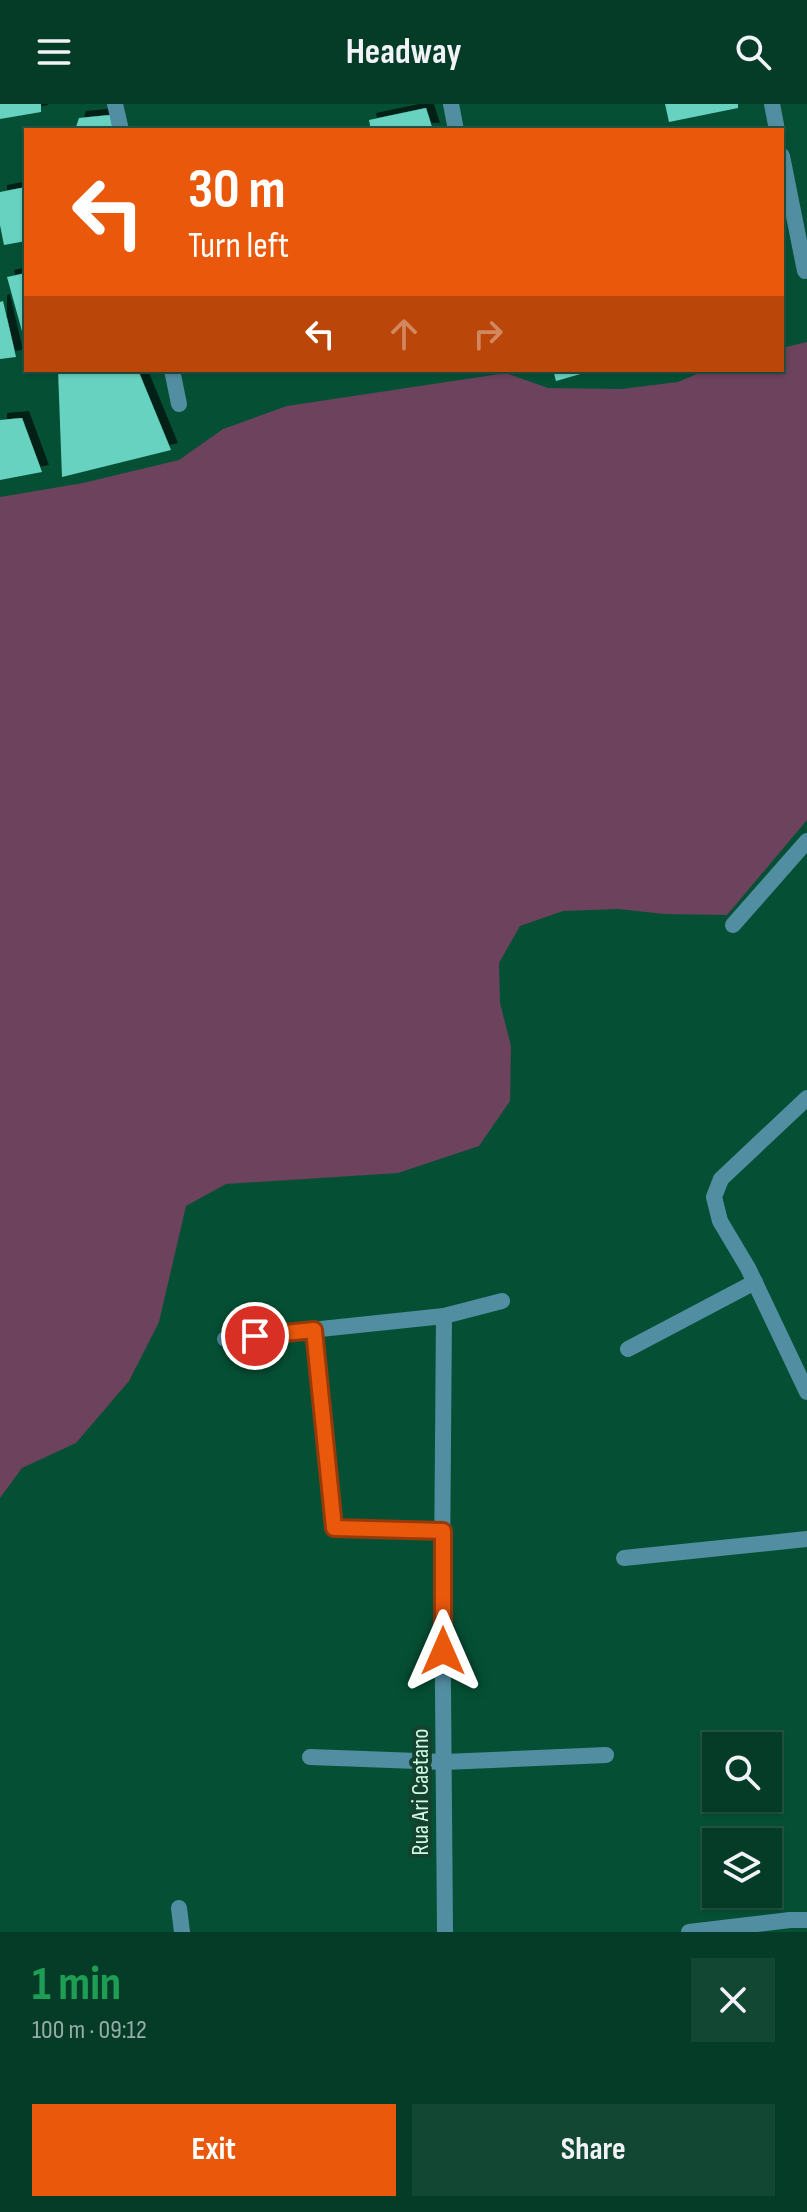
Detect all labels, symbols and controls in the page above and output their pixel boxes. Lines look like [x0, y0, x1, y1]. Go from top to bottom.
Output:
icon: menu [32, 30, 76, 74]
icon: search [731, 30, 775, 74]
text: Headway [346, 31, 461, 74]
text: 30 m [188, 157, 286, 224]
icon: left [56, 160, 160, 264]
text: Turn left [188, 225, 289, 268]
icon: left [298, 312, 342, 356]
icon: ahead [382, 312, 426, 356]
icon: right [466, 312, 510, 356]
pin [221, 1302, 289, 1370]
icon: arrive [233, 1314, 277, 1358]
position arrow [401, 1609, 485, 1693]
street label: Rua Ari Caetano [406, 1729, 435, 1855]
map controls [702, 1732, 782, 1908]
button: search [702, 1732, 782, 1812]
button: layers [702, 1828, 782, 1908]
text: 1 min [32, 1956, 121, 2013]
button: close [691, 1958, 775, 2042]
text: 100 m · 09:12 [32, 2015, 147, 2046]
button: Exit [32, 2104, 396, 2196]
button: Share [412, 2104, 775, 2196]

